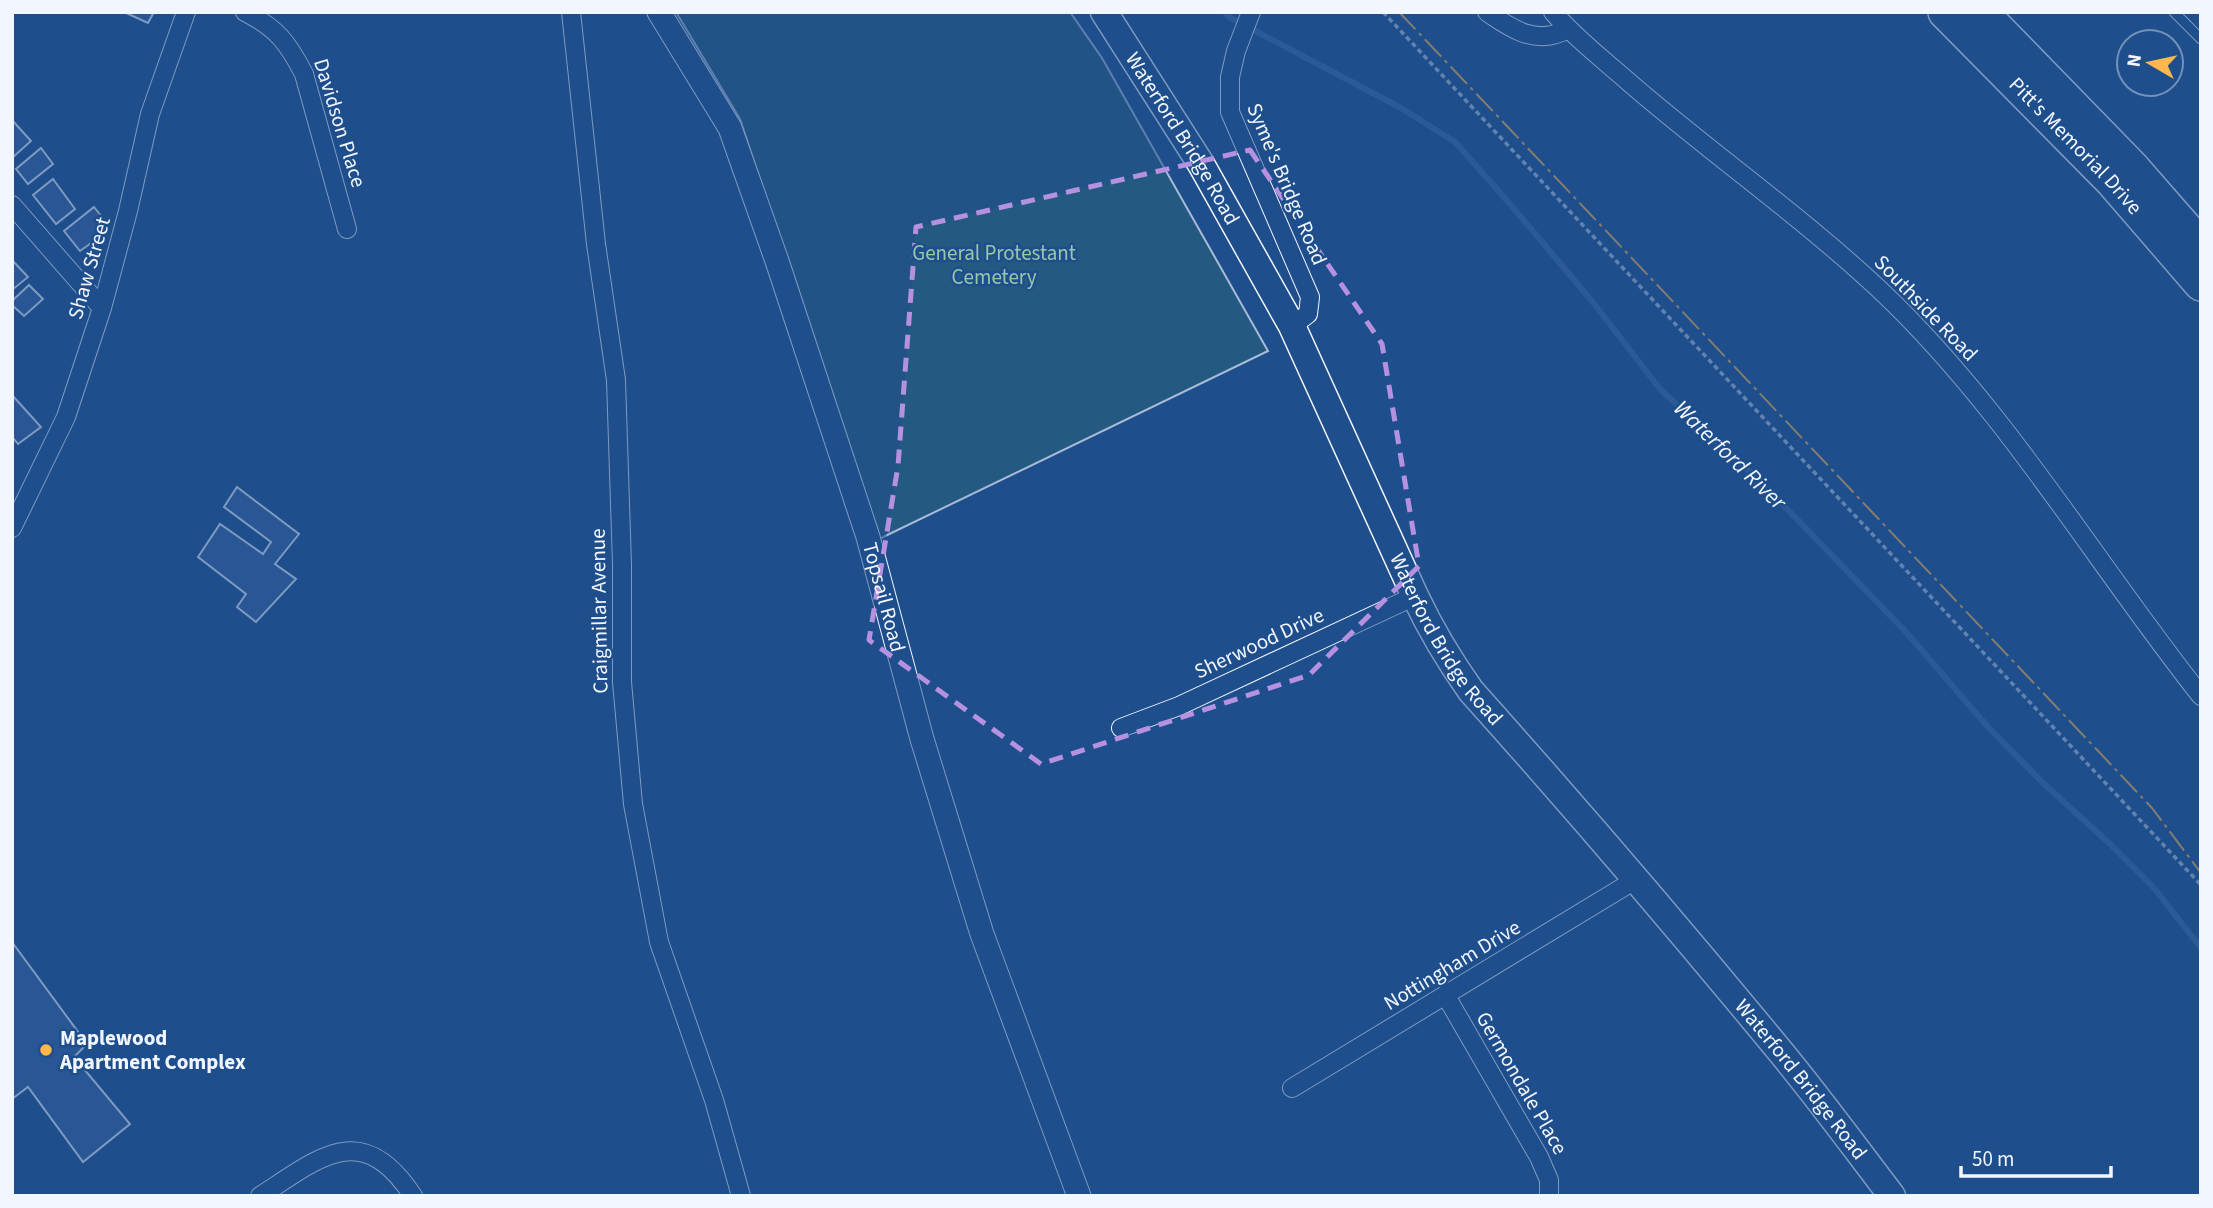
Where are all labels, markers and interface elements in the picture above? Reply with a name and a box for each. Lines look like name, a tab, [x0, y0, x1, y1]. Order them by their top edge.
north arrow	[2115, 28, 2185, 98]
street label: Waterford Bridge Road	[1118, 46, 1247, 230]
text: N	[2120, 52, 2149, 69]
street label: Davidson Place	[306, 55, 374, 191]
street label: Pitt's Memorial Drive	[2002, 70, 2150, 221]
street label: Syme's Bridge Road	[1239, 98, 1335, 270]
street label: Shaw Street	[60, 213, 118, 323]
park label: General Protestant Cemetery	[912, 238, 1076, 292]
street label: Southside Road	[1867, 248, 1985, 368]
water label: Waterford River	[1666, 393, 1795, 518]
street label: Craigmillar Avenue	[583, 528, 615, 694]
street label: Topsail Road	[855, 539, 913, 655]
street label: Waterford Bridge Road	[1382, 548, 1510, 732]
street label: Sherwood Drive	[1189, 600, 1329, 686]
street label: Nottingham Drive	[1378, 912, 1526, 1018]
street label: Waterford Bridge Road	[1728, 992, 1874, 1166]
street label: Germondale Place	[1469, 1006, 1575, 1160]
place label: Maplewood Apartment Complex	[59, 1023, 246, 1077]
marker: Maplewood Apartment Complex	[38, 1042, 54, 1058]
scale bar	[1961, 1134, 2112, 1178]
text: 50 m	[1972, 1144, 2014, 1174]

